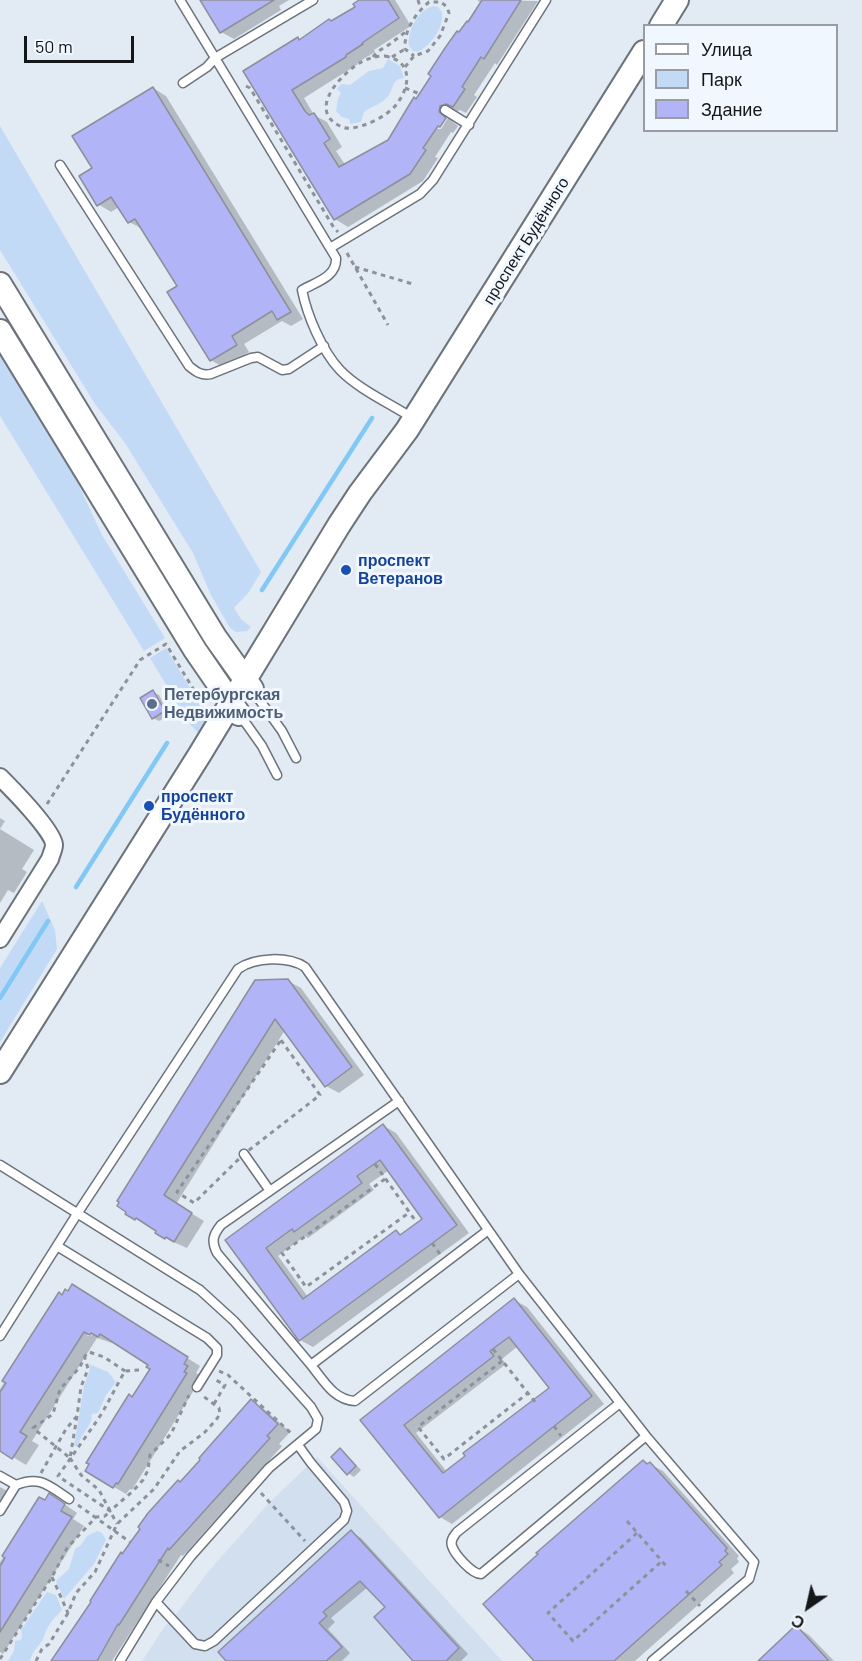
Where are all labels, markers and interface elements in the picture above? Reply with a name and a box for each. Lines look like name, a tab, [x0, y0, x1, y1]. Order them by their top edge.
scale bar	[27, 24, 136, 62]
legend	[643, 24, 838, 132]
text: 50 m	[35, 35, 73, 57]
text: Улица	[701, 38, 752, 60]
text: Парк	[701, 68, 742, 90]
text: Здание	[701, 98, 762, 120]
street label: проспект Будённого	[479, 174, 573, 308]
place label: проспект Ветеранов	[358, 551, 443, 589]
marker: проспект Ветеранов	[339, 563, 353, 577]
place label: Петербургская Недвижимость	[164, 685, 283, 723]
marker: Петербургская Недвижимость	[145, 697, 159, 711]
place label: проспект Будённого	[161, 787, 245, 825]
marker: проспект Будённого	[142, 799, 156, 813]
north arrow	[778, 1577, 838, 1637]
text: С	[788, 1611, 808, 1633]

